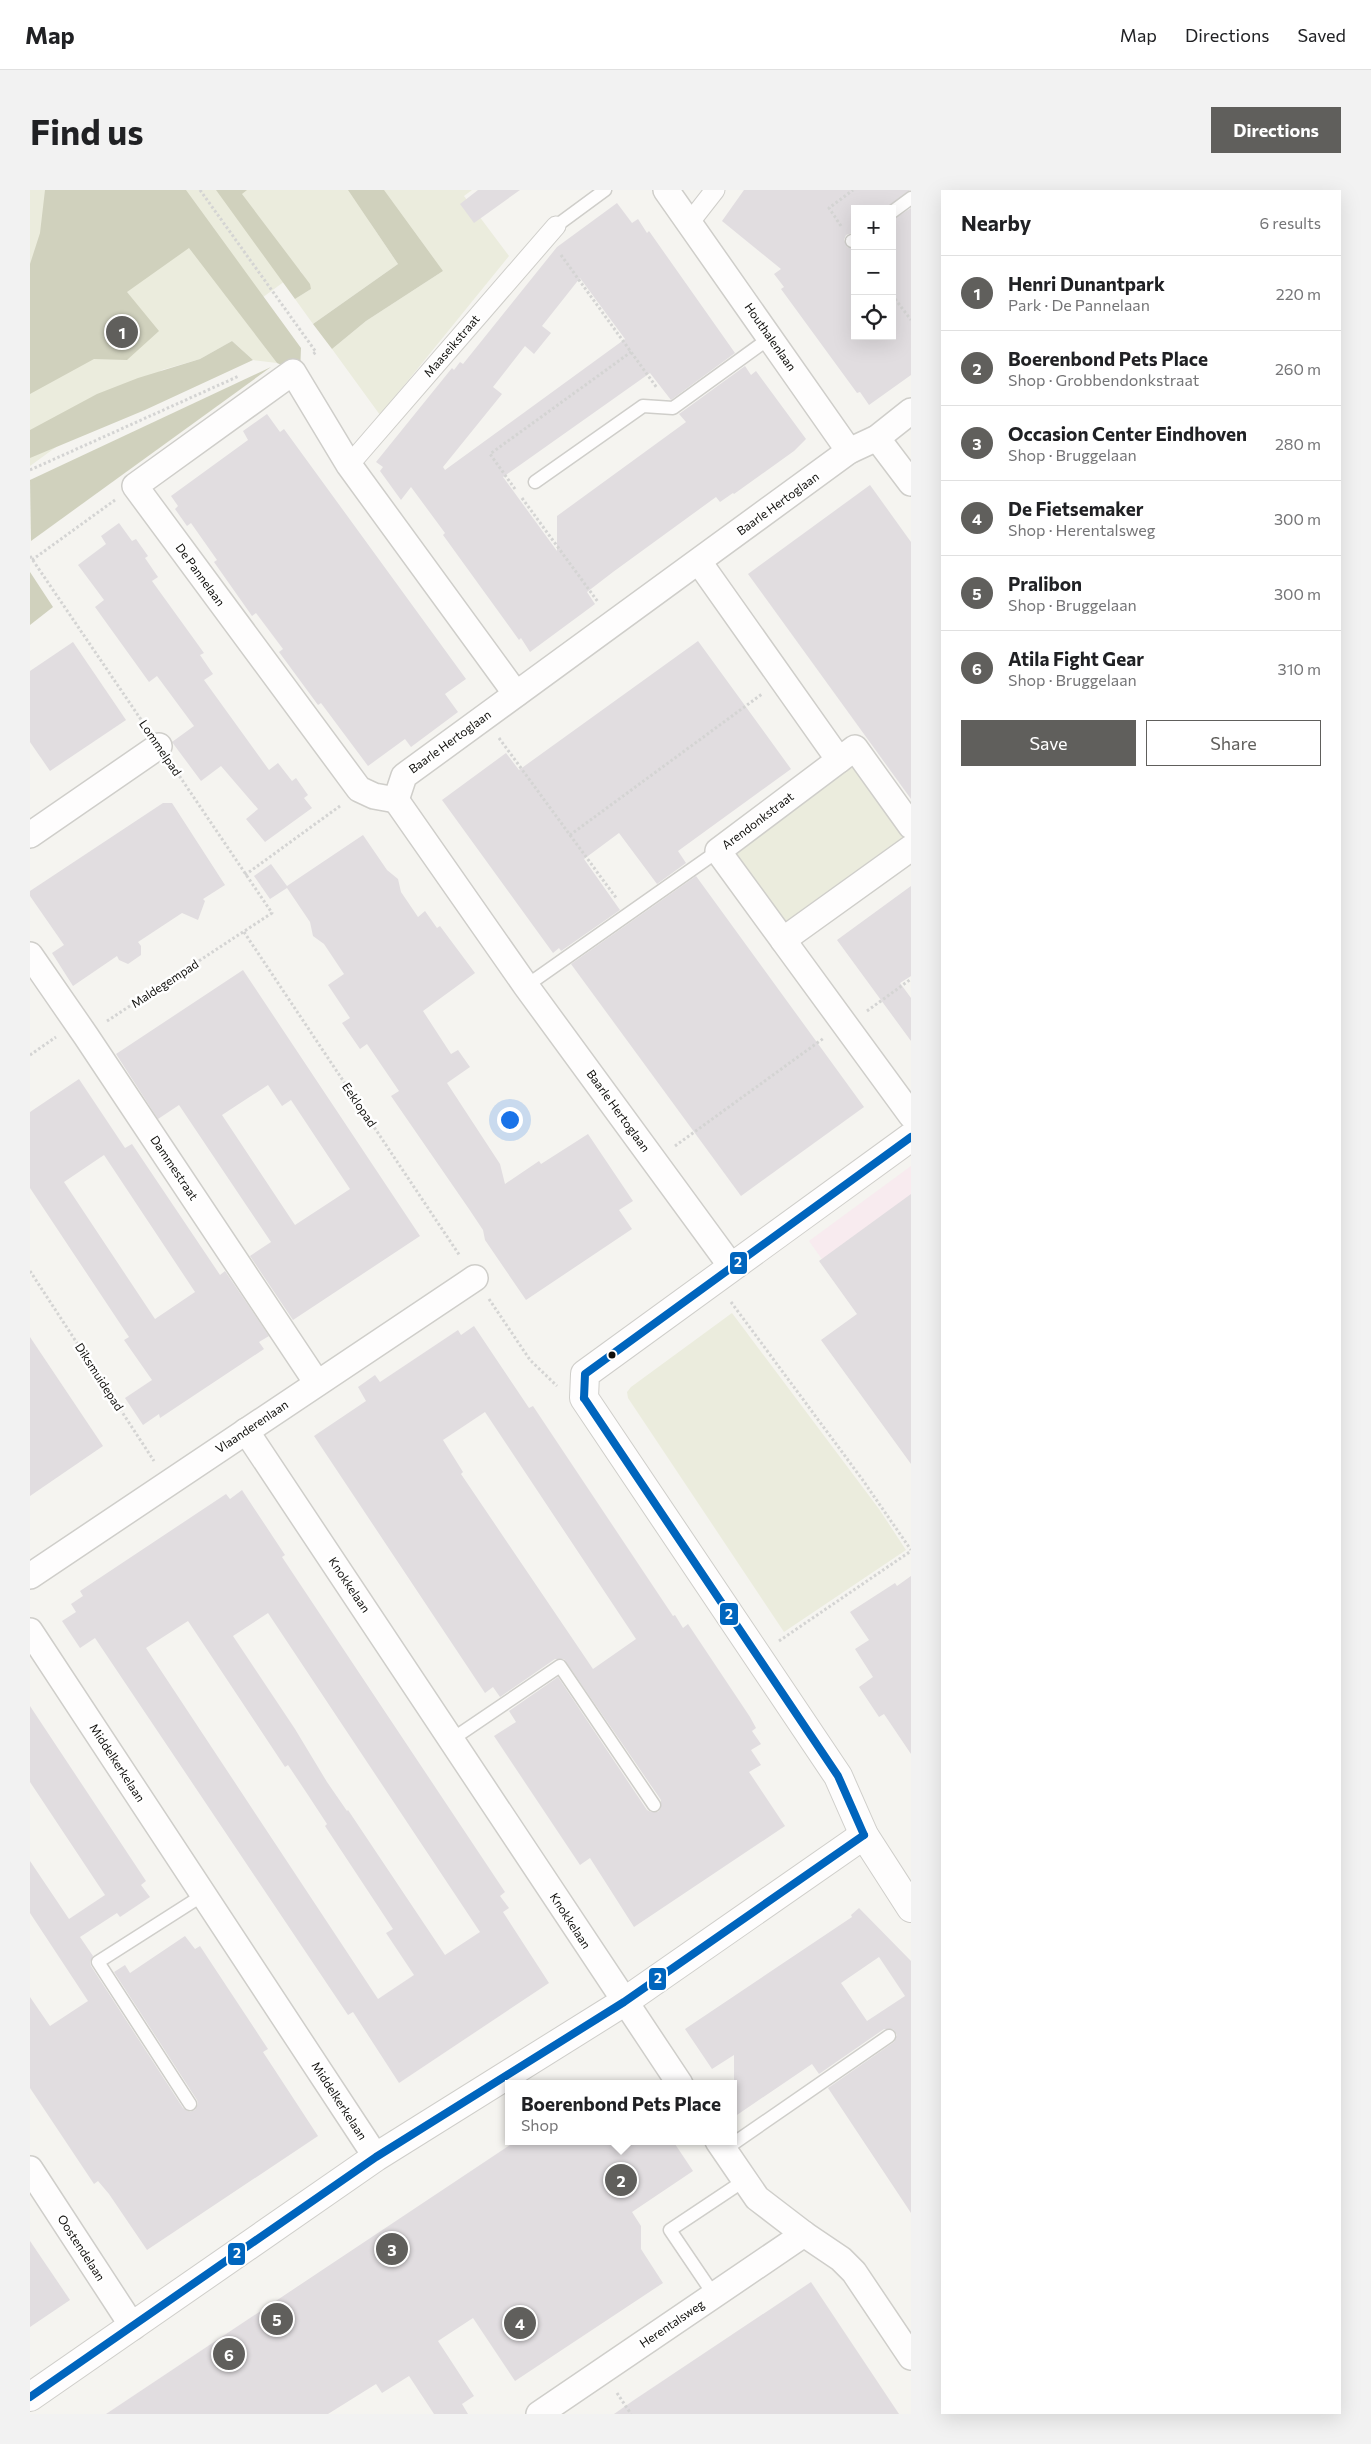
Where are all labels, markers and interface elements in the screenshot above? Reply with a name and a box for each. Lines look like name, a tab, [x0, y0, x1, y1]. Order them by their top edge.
text: Map	[25, 20, 75, 49]
text: Map	[1120, 24, 1157, 46]
text: Directions	[1185, 24, 1269, 46]
text: Saved	[1297, 24, 1346, 46]
button: Directions	[1211, 107, 1341, 153]
text: Find us	[30, 109, 144, 152]
map controls	[851, 205, 896, 340]
button: +	[851, 205, 896, 250]
text: Nearby	[961, 210, 1031, 235]
text: 6 results	[1260, 213, 1321, 232]
button: −	[851, 250, 896, 295]
text: Henri Dunantpark	[1008, 272, 1165, 295]
text: 1	[973, 284, 981, 303]
text: 220 m	[1276, 284, 1321, 303]
button: locate	[851, 295, 896, 340]
text: Park · De Pannelaan	[1008, 295, 1150, 314]
street label: Houthalenlaan	[742, 300, 799, 373]
street label: Maaseikstraat	[420, 311, 482, 379]
pin: 1	[106, 313, 138, 351]
text: Boerenbond Pets Place	[1008, 347, 1208, 370]
text: 2	[972, 359, 982, 378]
text: 260 m	[1275, 359, 1321, 378]
text: Shop · Grobbendonkstraat	[1008, 370, 1199, 389]
text: Occasion Center Eindhoven	[1008, 422, 1247, 445]
text: 3	[972, 434, 982, 453]
text: 280 m	[1275, 434, 1321, 453]
text: Shop · Bruggelaan	[1008, 445, 1137, 464]
street label: Baarle Hertoglaan	[734, 469, 821, 538]
text: De Fietsemaker	[1008, 497, 1143, 520]
text: 4	[972, 509, 982, 528]
text: 300 m	[1274, 509, 1321, 528]
text: Shop · Herentalsweg	[1008, 520, 1155, 539]
street label: De Pannelaan	[173, 540, 228, 608]
text: Pralibon	[1008, 572, 1082, 595]
text: 5	[972, 584, 982, 603]
text: 300 m	[1274, 584, 1321, 603]
text: Shop · Bruggelaan	[1008, 595, 1137, 614]
text: Atila Fight Gear	[1008, 647, 1144, 670]
text: 6	[972, 659, 982, 678]
text: 310 m	[1278, 659, 1321, 678]
text: Shop · Bruggelaan	[1008, 670, 1137, 689]
street label: Baarle Hertoglaan	[406, 707, 493, 776]
street label: Lommelpad	[137, 717, 185, 778]
button: Save	[961, 720, 1136, 766]
button: Share	[1146, 720, 1321, 766]
street label: Arendonkstraat	[719, 789, 796, 852]
street label: Maldegempad	[128, 956, 201, 1010]
street label: Baarle Hertoglaan	[584, 1067, 653, 1154]
street label: Eeklopad	[340, 1080, 380, 1129]
your location	[497, 1107, 523, 1133]
street label: Dammestraat	[148, 1132, 202, 1202]
line badge: 2	[729, 1251, 748, 1275]
text: 2	[734, 1253, 742, 1270]
street label: Diksmuidepad	[73, 1340, 127, 1413]
unlabelled marker	[607, 1350, 617, 1360]
street label: Vlaanderenlaan	[213, 1397, 290, 1456]
street label: Knokkelaan	[326, 1554, 373, 1615]
line badge: 2	[719, 1602, 739, 1626]
text: 2	[725, 1605, 733, 1622]
street label: Middelkerkelaan	[87, 1721, 148, 1804]
street label: Knokkelaan	[548, 1890, 594, 1951]
line badge: 2	[648, 1967, 667, 1991]
text: 2	[654, 1969, 662, 1986]
street label: Middelkerkelaan	[309, 2059, 370, 2142]
popup	[505, 2080, 737, 2145]
text: Boerenbond Pets Place	[521, 2092, 721, 2115]
text: Shop	[521, 2115, 559, 2134]
pin: 2	[605, 2161, 637, 2199]
street label: Oostendelaan	[55, 2212, 108, 2283]
pin: 3	[376, 2230, 408, 2268]
line badge: 2	[227, 2242, 246, 2266]
text: 2	[233, 2244, 241, 2261]
street label: Herentalsweg	[636, 2296, 707, 2350]
pin: 5	[261, 2300, 293, 2338]
pin: 4	[504, 2304, 536, 2342]
pin: 6	[213, 2335, 245, 2373]

